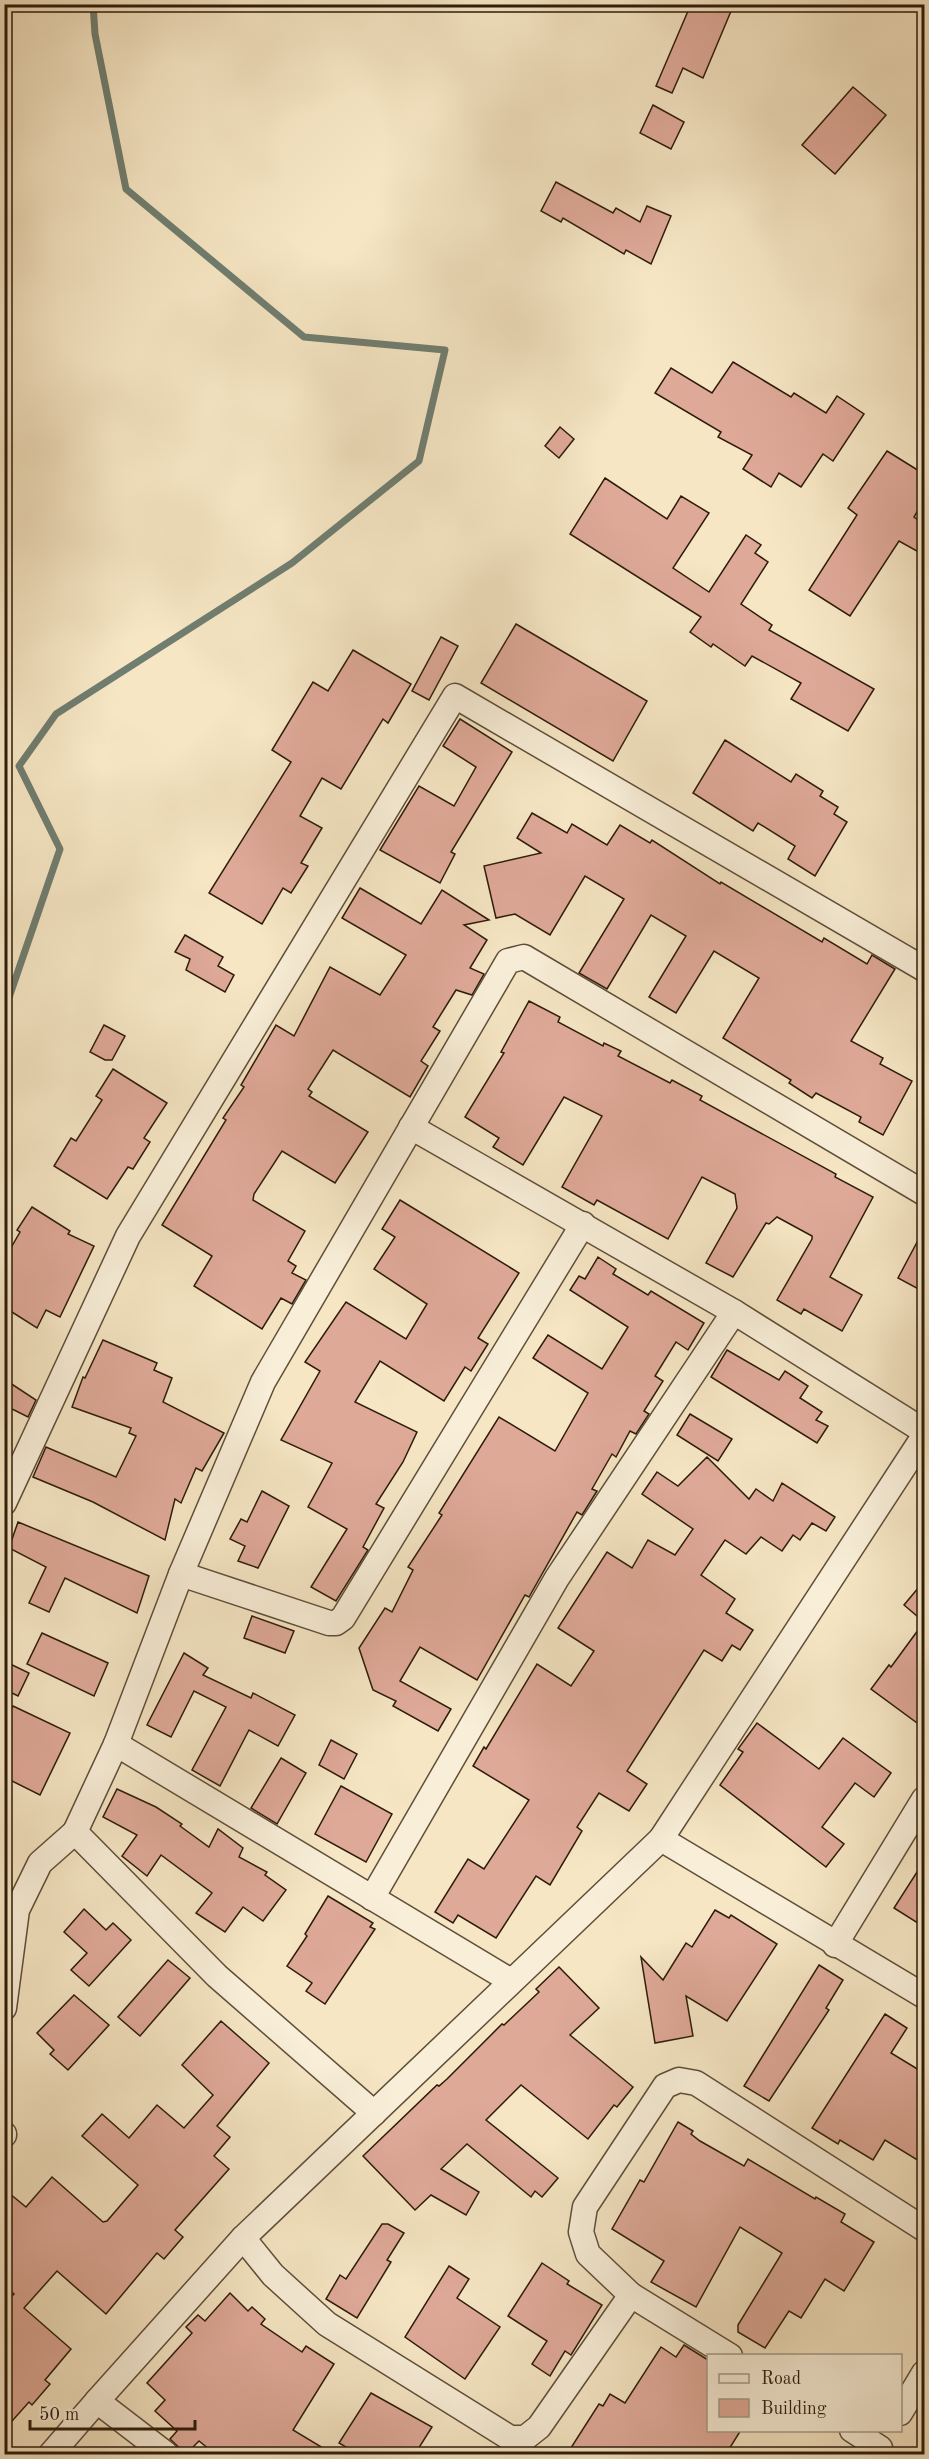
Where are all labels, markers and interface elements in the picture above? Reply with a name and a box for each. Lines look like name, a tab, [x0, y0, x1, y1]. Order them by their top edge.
legend	[707, 2354, 902, 2432]
text: Road	[761, 2370, 801, 2388]
scale bar	[30, 2393, 195, 2431]
text: Building	[761, 2400, 827, 2418]
text: 50 m	[39, 2406, 79, 2424]

